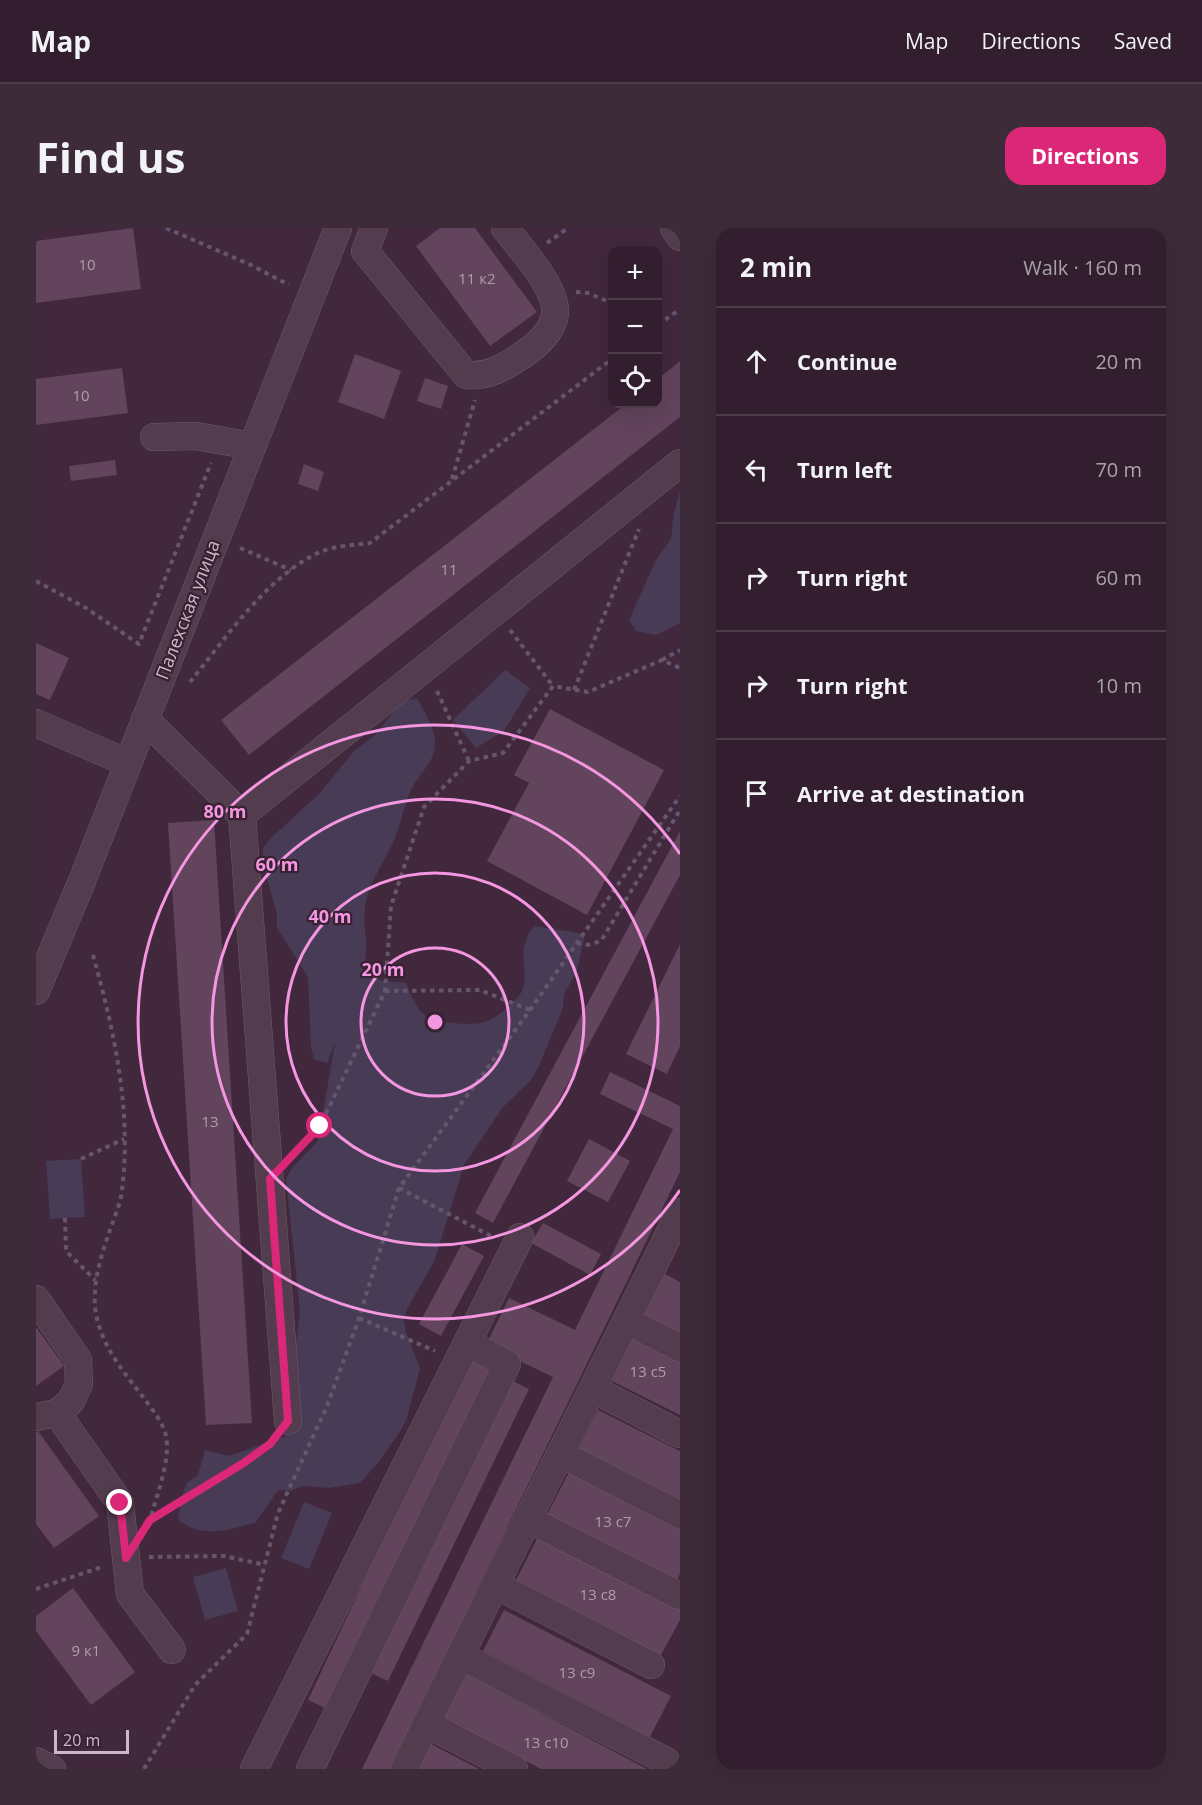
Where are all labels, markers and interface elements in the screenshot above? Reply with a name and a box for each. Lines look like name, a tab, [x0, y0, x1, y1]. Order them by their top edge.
text: Map	[30, 22, 91, 60]
text: Map	[905, 27, 948, 55]
text: Directions	[981, 27, 1081, 55]
text: Saved	[1114, 27, 1172, 55]
button: Directions	[1005, 127, 1166, 185]
text: Find us	[36, 128, 185, 185]
map controls	[608, 246, 662, 408]
button: +	[608, 246, 662, 300]
text: 2 min	[740, 249, 812, 285]
house number: 10	[78, 254, 96, 274]
text: Walk · 160 m	[1023, 254, 1142, 281]
house number: 11 к2	[458, 268, 496, 288]
button: −	[608, 300, 662, 354]
icon: ahead	[740, 345, 773, 378]
text: Continue	[797, 346, 897, 376]
text: 20 m	[1095, 348, 1142, 375]
button: locate	[608, 354, 662, 408]
house number: 10	[72, 385, 90, 405]
icon: left	[740, 453, 773, 486]
text: Turn left	[797, 454, 892, 484]
text: 70 m	[1095, 456, 1142, 483]
street label: Палехская улица	[149, 536, 225, 683]
house number: 11	[440, 559, 458, 579]
icon: right	[740, 561, 773, 594]
text: Turn right	[797, 562, 908, 592]
text: 60 m	[1095, 564, 1142, 591]
icon: right	[740, 669, 773, 702]
text: Turn right	[797, 670, 908, 700]
text: 10 m	[1095, 672, 1142, 699]
icon: arrive	[740, 777, 773, 810]
text: Arrive at destination	[797, 778, 1025, 808]
text: 80 m	[204, 799, 246, 823]
text: 60 m	[256, 852, 298, 876]
text: 40 m	[309, 904, 351, 928]
text: 20 m	[362, 957, 404, 981]
centre of rings	[425, 1012, 445, 1032]
house number: 13	[201, 1111, 219, 1131]
route start	[306, 1112, 332, 1138]
house number: 13 с5	[630, 1361, 666, 1381]
route end	[106, 1489, 132, 1515]
house number: 13 с7	[595, 1511, 631, 1531]
house number: 13 с8	[580, 1584, 616, 1604]
house number: 9 к1	[72, 1640, 100, 1660]
house number: 13 с9	[559, 1662, 595, 1682]
scale bar	[54, 1727, 129, 1754]
text: 20 m	[63, 1729, 100, 1751]
house number: 13 с10	[523, 1732, 569, 1752]

